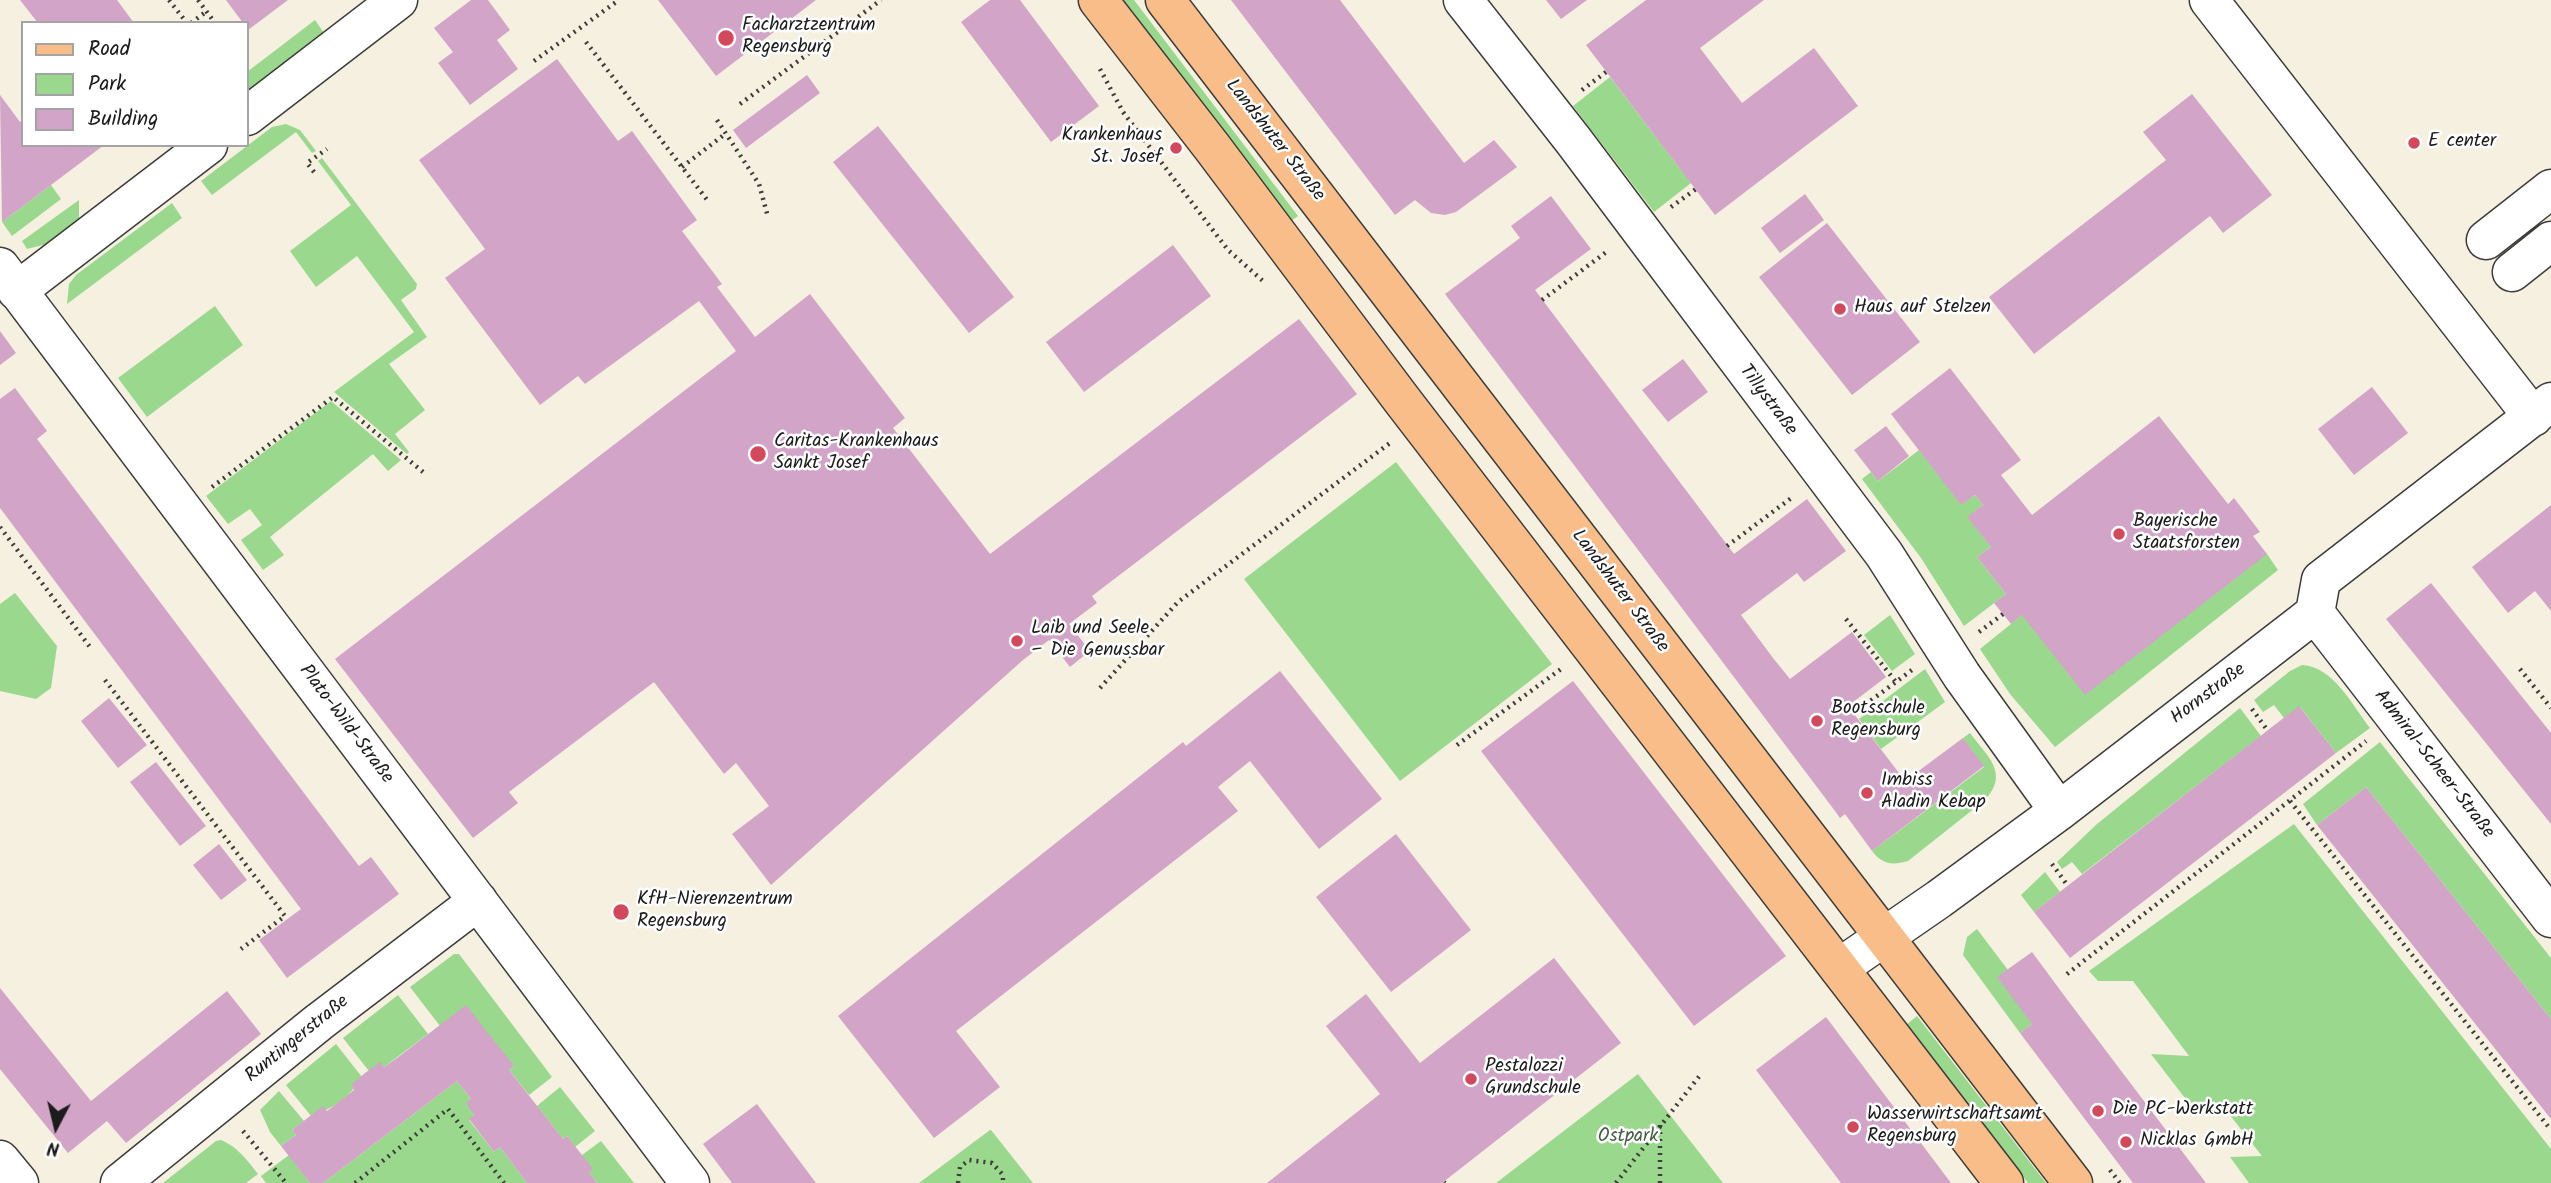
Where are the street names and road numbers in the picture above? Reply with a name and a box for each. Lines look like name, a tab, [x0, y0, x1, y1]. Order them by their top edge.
street label: Landshuter Straße	[1219, 76, 1329, 206]
street label: Tillystraße	[1733, 361, 1801, 441]
street label: Landshuter Straße	[1565, 526, 1673, 658]
street label: Hornstraße	[2167, 659, 2251, 731]
street label: Plato-Wild-Straße	[293, 661, 397, 789]
street label: Admiral-Scheer-Straße	[2368, 686, 2498, 844]
street label: Runtingerstraße	[242, 991, 354, 1089]

